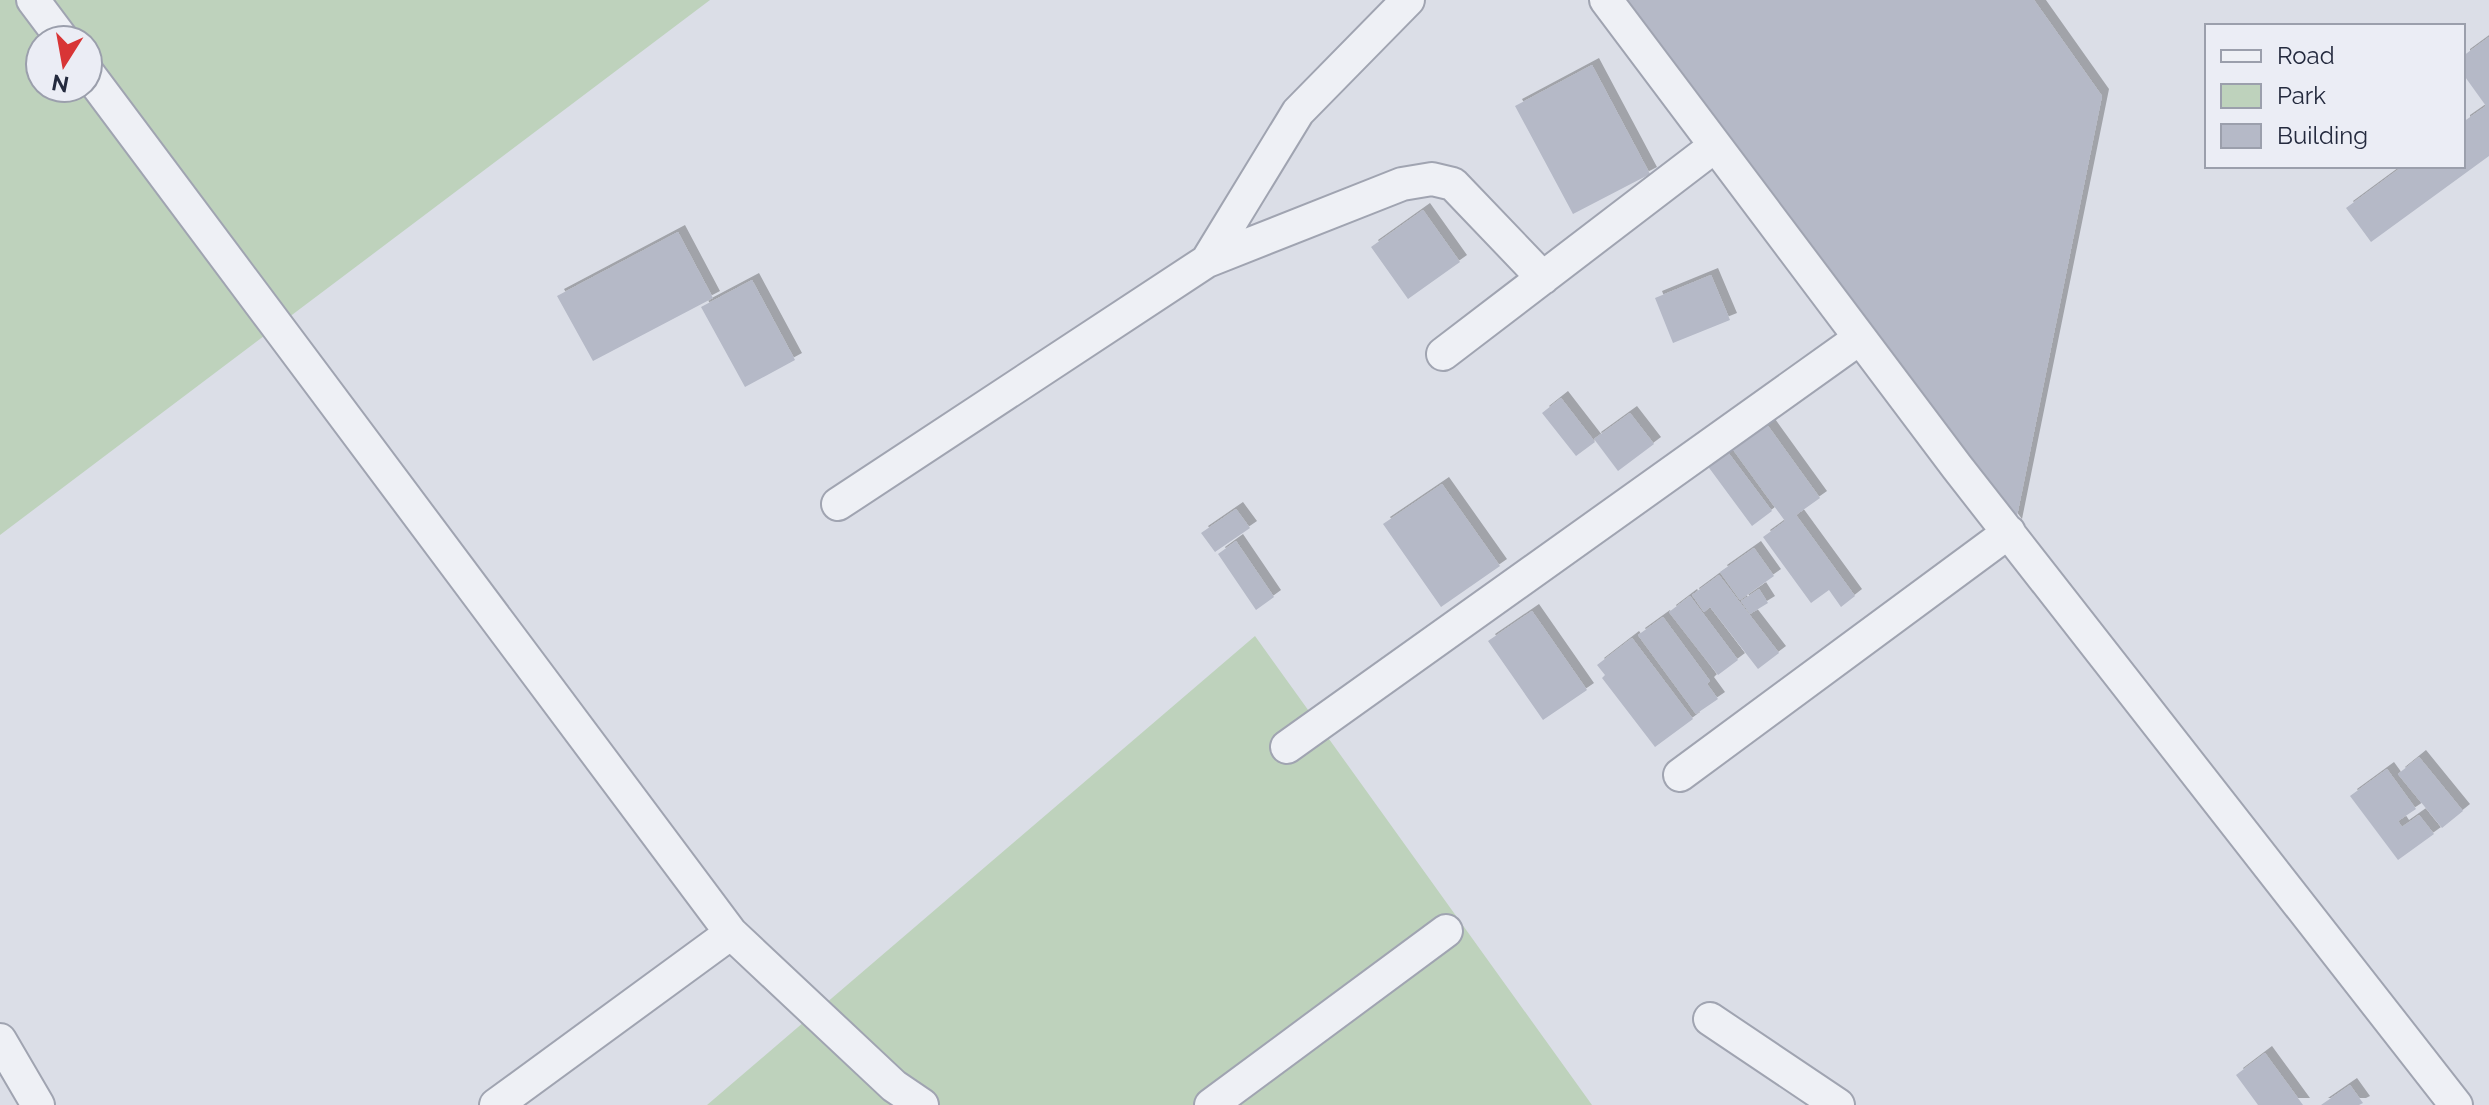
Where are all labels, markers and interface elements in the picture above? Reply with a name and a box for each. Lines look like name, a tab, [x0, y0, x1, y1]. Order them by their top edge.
north arrow	[24, 24, 104, 104]
legend	[2205, 24, 2465, 168]
text: Road	[2277, 41, 2335, 70]
text: N	[49, 69, 71, 98]
text: Park	[2277, 81, 2326, 110]
text: Building	[2277, 121, 2368, 150]

